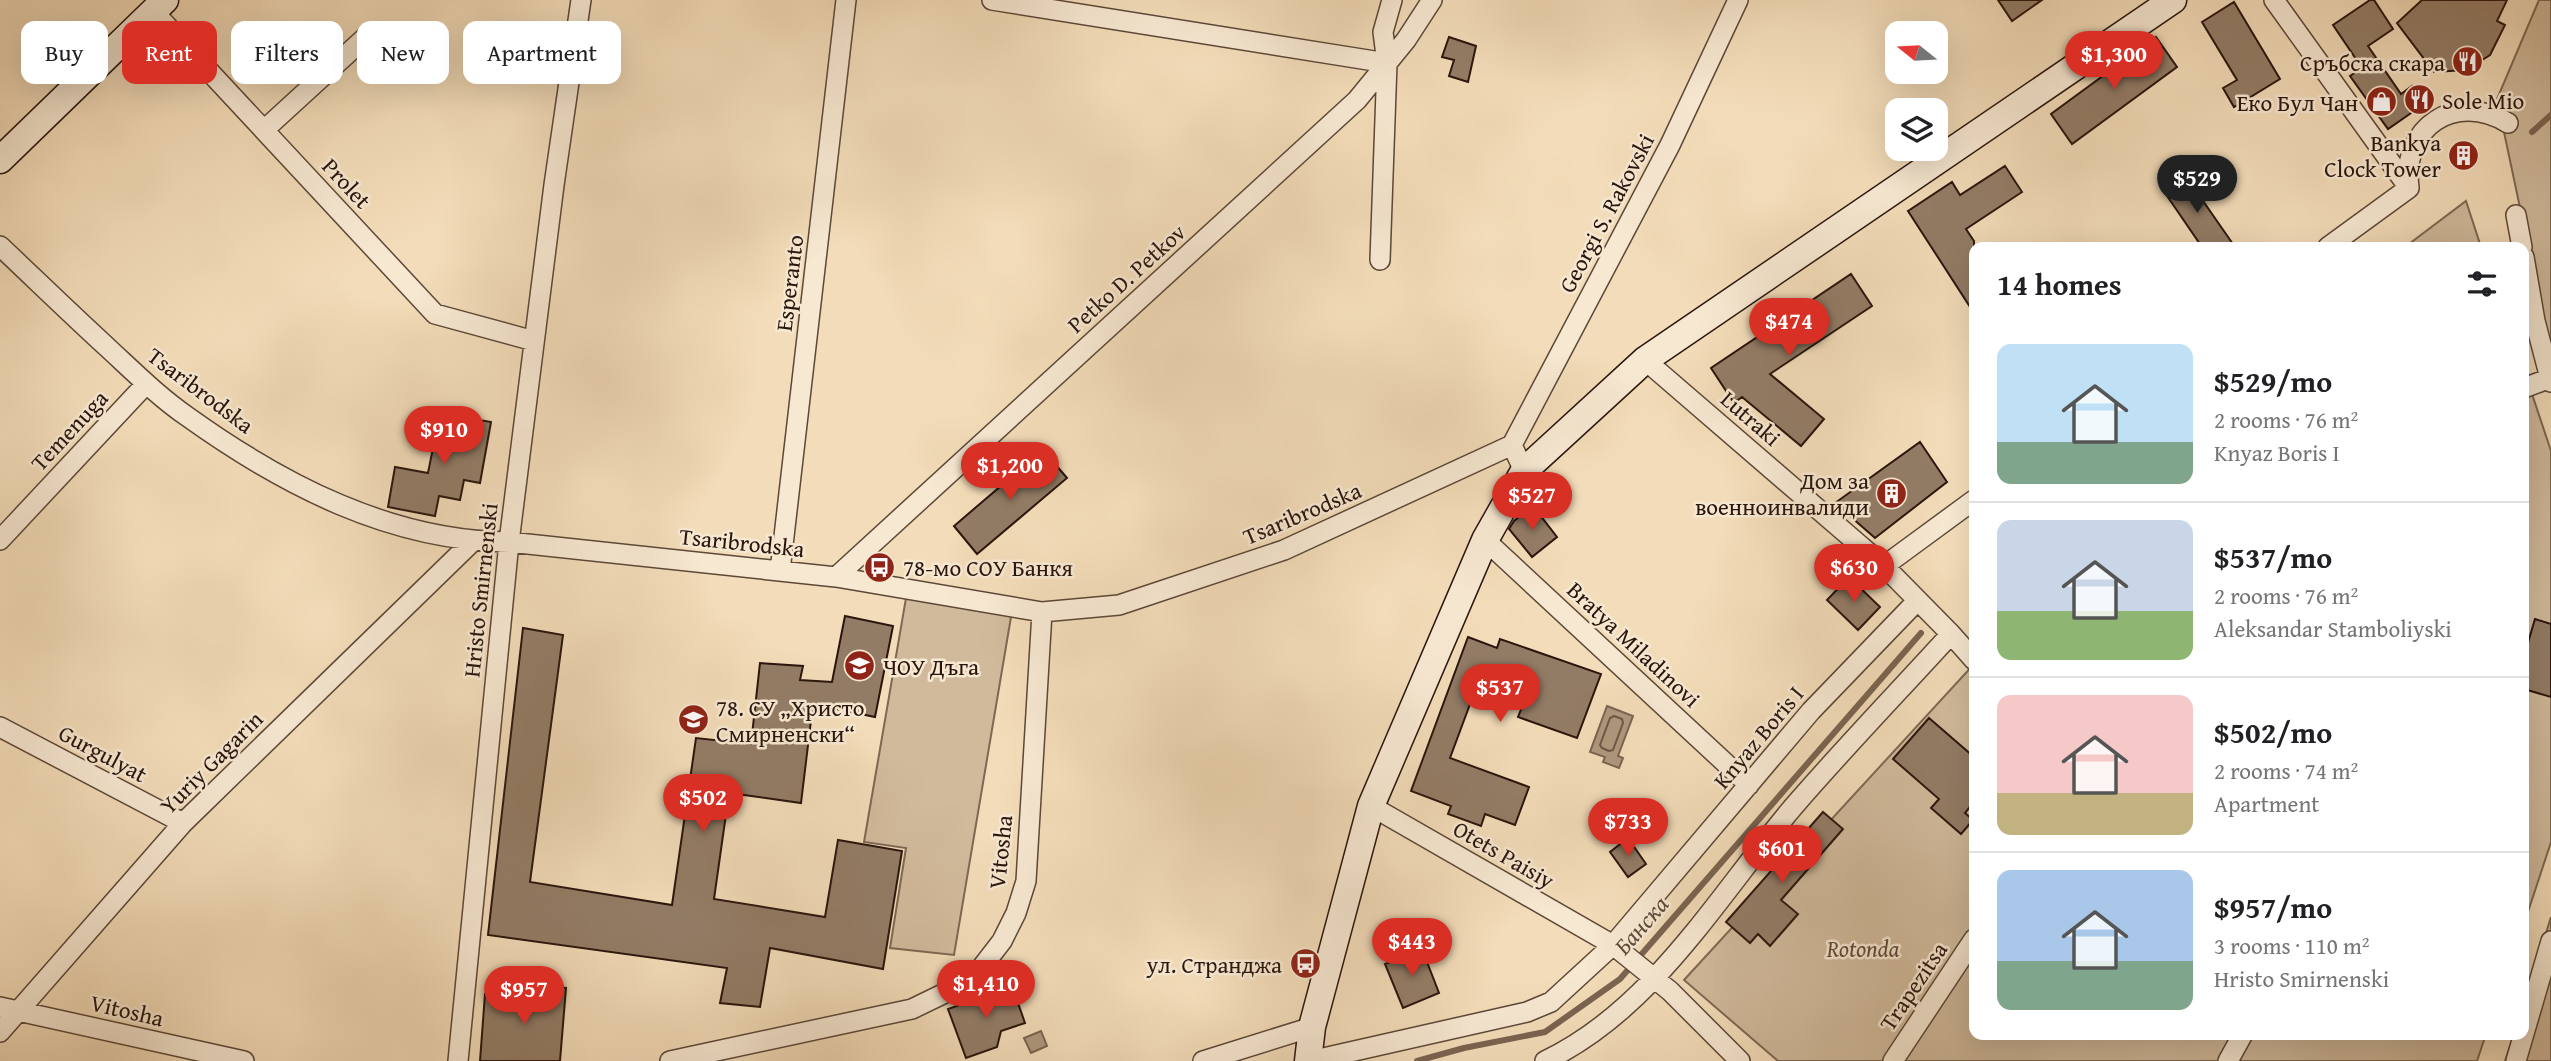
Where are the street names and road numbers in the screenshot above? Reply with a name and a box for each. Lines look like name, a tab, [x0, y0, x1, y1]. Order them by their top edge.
street label: Georgi S. Rakovski	[1550, 128, 1662, 298]
street label: Prolet	[315, 150, 379, 216]
street label: Petko D. Petkov	[1060, 215, 1193, 340]
street label: Esperanto	[767, 233, 811, 333]
street label: Tsaribrodska	[141, 339, 261, 441]
street label: Temenuga	[23, 382, 115, 478]
street label: Lutraki	[1714, 383, 1788, 453]
street label: Tsaribrodska	[1238, 473, 1366, 553]
street label: Hristo Smirnenski	[454, 501, 506, 679]
street label: Tsaribrodska	[678, 519, 806, 565]
street label: Bratya Miladinovi	[1560, 573, 1708, 715]
street label: Knyaz Boris I	[1705, 678, 1811, 796]
street label: Yuriy Gagarin	[152, 703, 270, 821]
street label: Gurgulyat	[53, 716, 153, 790]
street label: Otets Paisiy	[1447, 812, 1561, 897]
street label: Vitosha	[980, 813, 1020, 891]
street label: Trapezitsa	[1871, 935, 1955, 1037]
street label: Vitosha	[87, 986, 167, 1034]

